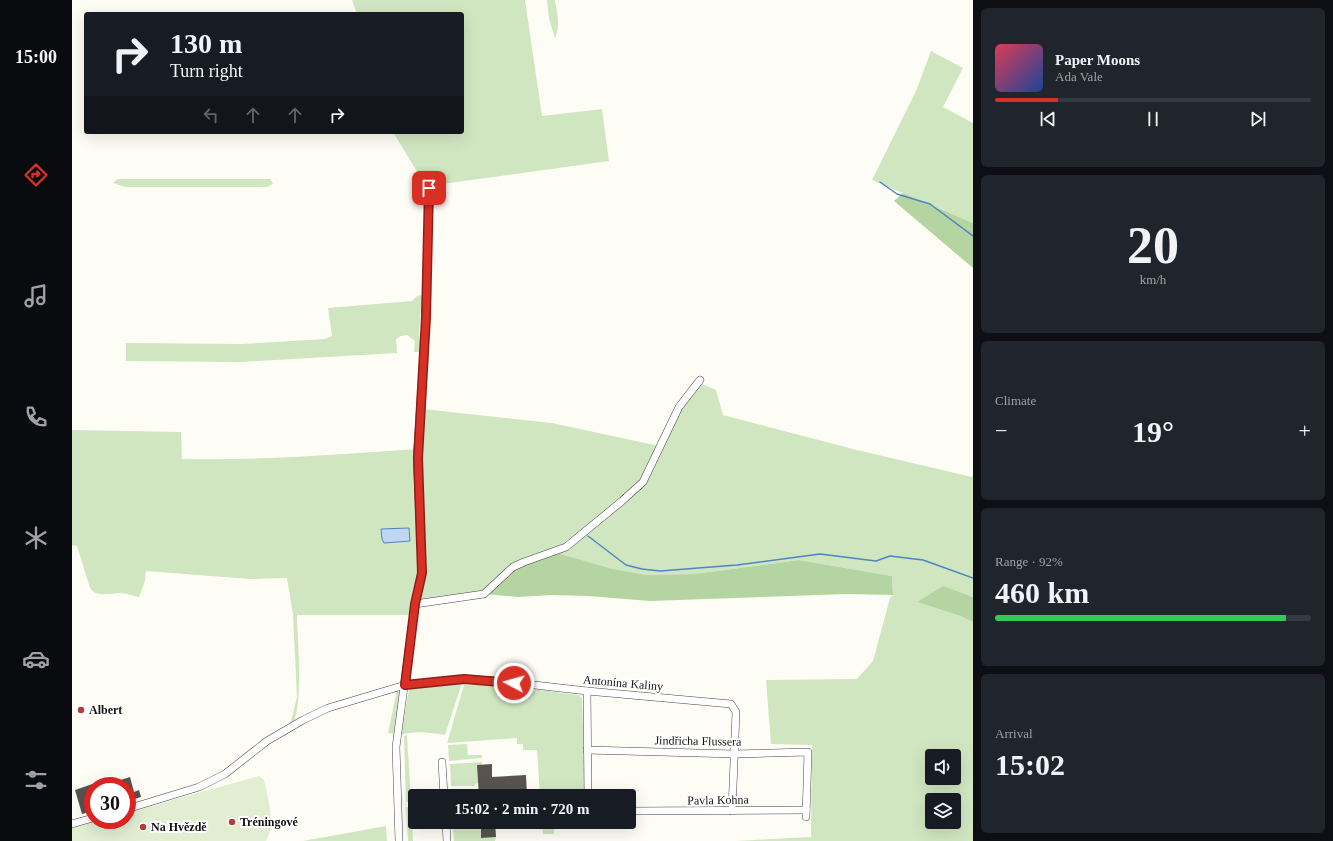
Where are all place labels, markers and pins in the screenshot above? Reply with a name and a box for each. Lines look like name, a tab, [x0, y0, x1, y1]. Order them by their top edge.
pin	[412, 171, 446, 205]
place label: Albert	[89, 703, 122, 717]
marker: Albert	[76, 705, 86, 715]
place label: Tréningové	[240, 815, 298, 829]
marker: Tréningové	[227, 817, 237, 827]
place label: Na Hvězdě	[151, 820, 207, 834]
marker: Na Hvězdě	[138, 822, 148, 832]

